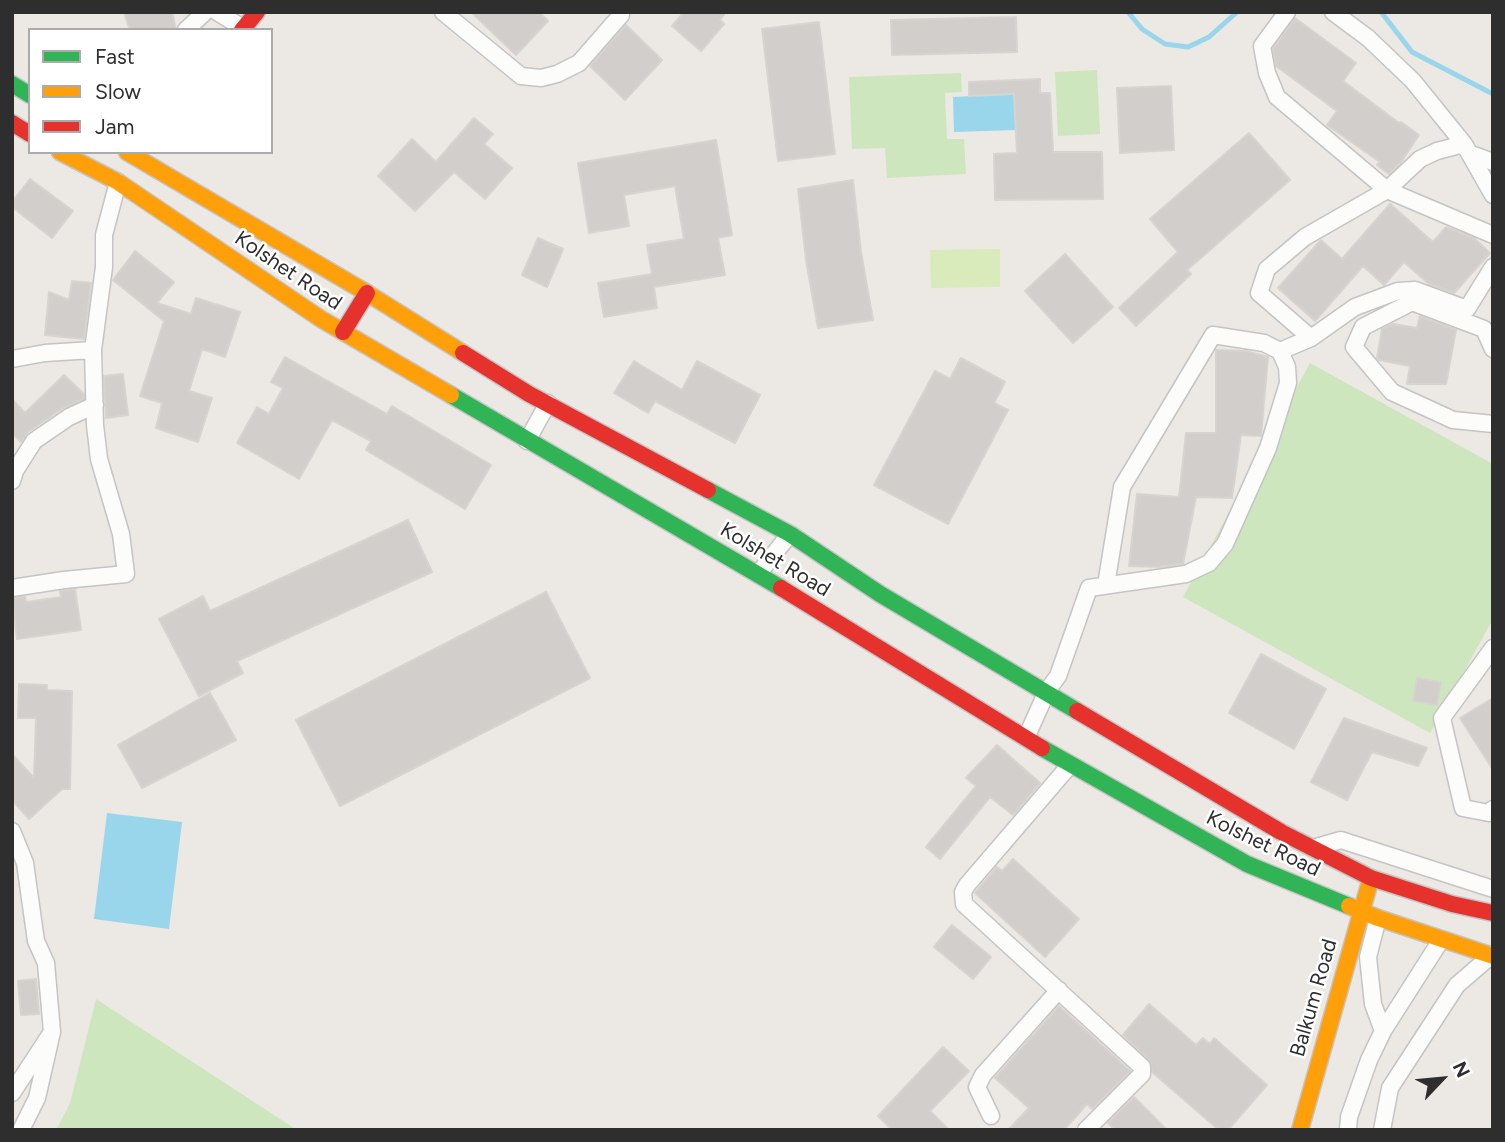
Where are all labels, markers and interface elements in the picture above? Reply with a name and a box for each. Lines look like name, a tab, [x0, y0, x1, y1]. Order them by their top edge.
legend	[28, 28, 273, 154]
text: Fast	[95, 44, 135, 69]
text: Slow	[95, 79, 141, 104]
text: Jam	[95, 114, 134, 139]
street label: Kolshet Road	[230, 226, 346, 316]
street label: Kolshet Road	[715, 517, 835, 603]
street label: Kolshet Road	[1202, 806, 1324, 882]
street label: Balkum Road	[1285, 936, 1343, 1060]
north arrow	[1407, 1044, 1477, 1114]
text: N	[1448, 1058, 1475, 1081]

